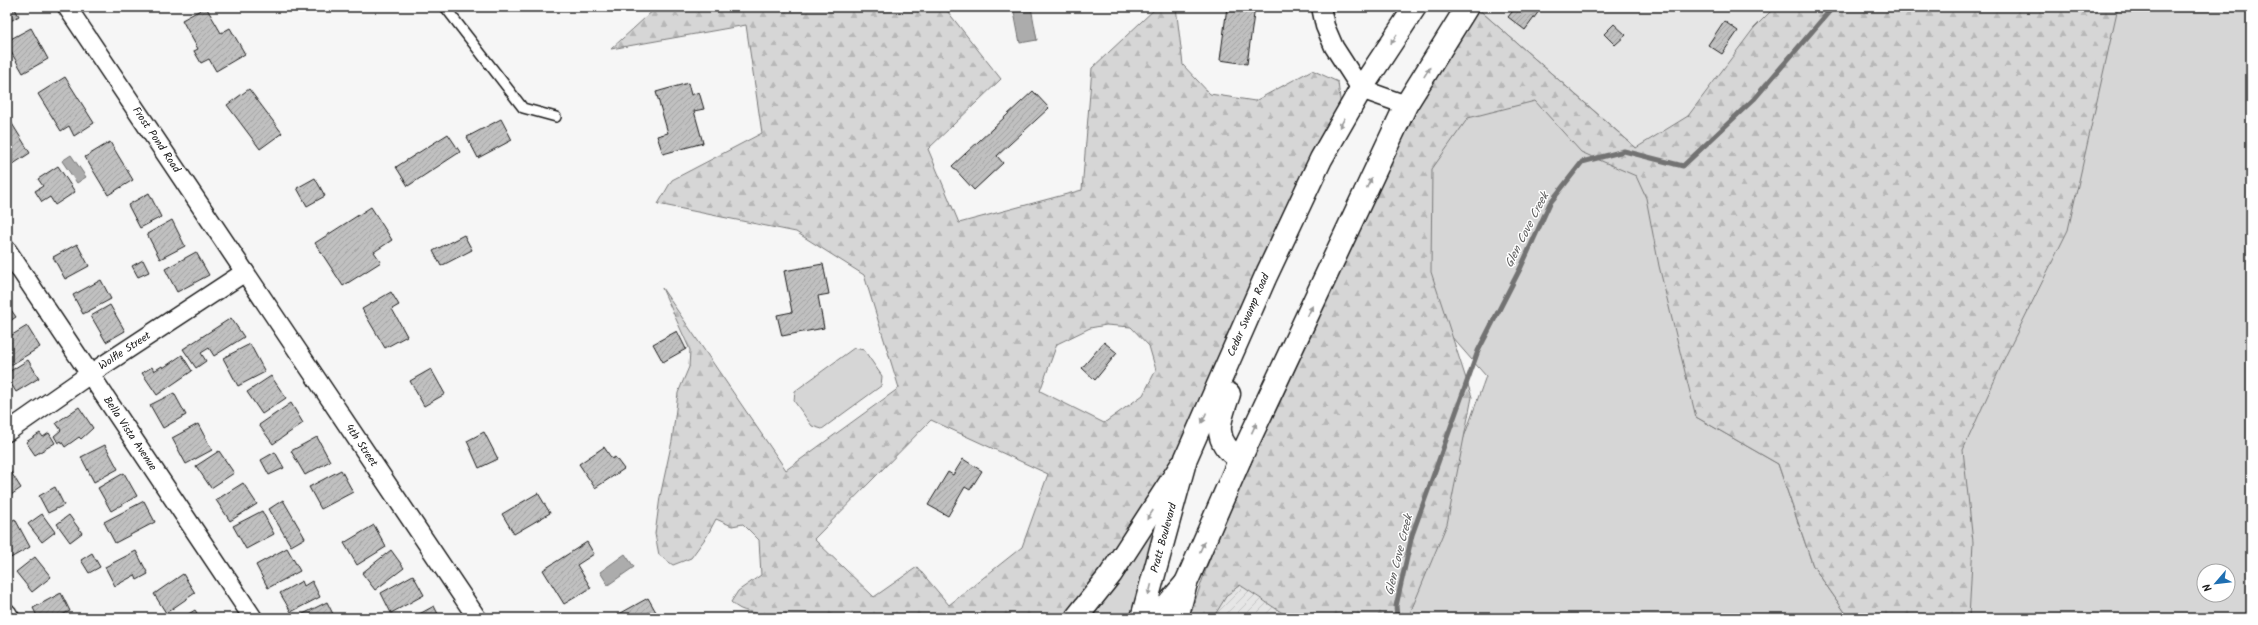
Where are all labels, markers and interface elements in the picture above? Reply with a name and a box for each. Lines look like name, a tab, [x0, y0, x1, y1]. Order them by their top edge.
one-way arrow	[1390, 34, 1398, 45]
one-way arrow	[1423, 66, 1430, 78]
street label: Frost Pond Road	[127, 103, 185, 177]
one-way arrow	[1338, 117, 1345, 129]
one-way arrow	[1366, 178, 1372, 189]
water label: Glen Cove Creek	[1500, 187, 1555, 271]
street label: Cedar Swamp Road	[1223, 270, 1275, 360]
one-way arrow	[1307, 305, 1313, 316]
street label: Wolfle Street	[95, 327, 155, 375]
street label: Bella Vista Avenue	[98, 393, 161, 475]
one-way arrow	[1201, 413, 1207, 424]
street label: 4th Street	[340, 420, 383, 471]
one-way arrow	[1251, 423, 1257, 434]
street label: Pratt Boulevard	[1146, 501, 1182, 575]
one-way arrow	[1146, 510, 1154, 520]
water label: Glen Cove Creek	[1380, 510, 1419, 597]
one-way arrow	[1199, 541, 1205, 553]
north arrow	[2196, 563, 2236, 603]
text: N	[2198, 580, 2218, 595]
one-way arrow	[1146, 584, 1152, 597]

